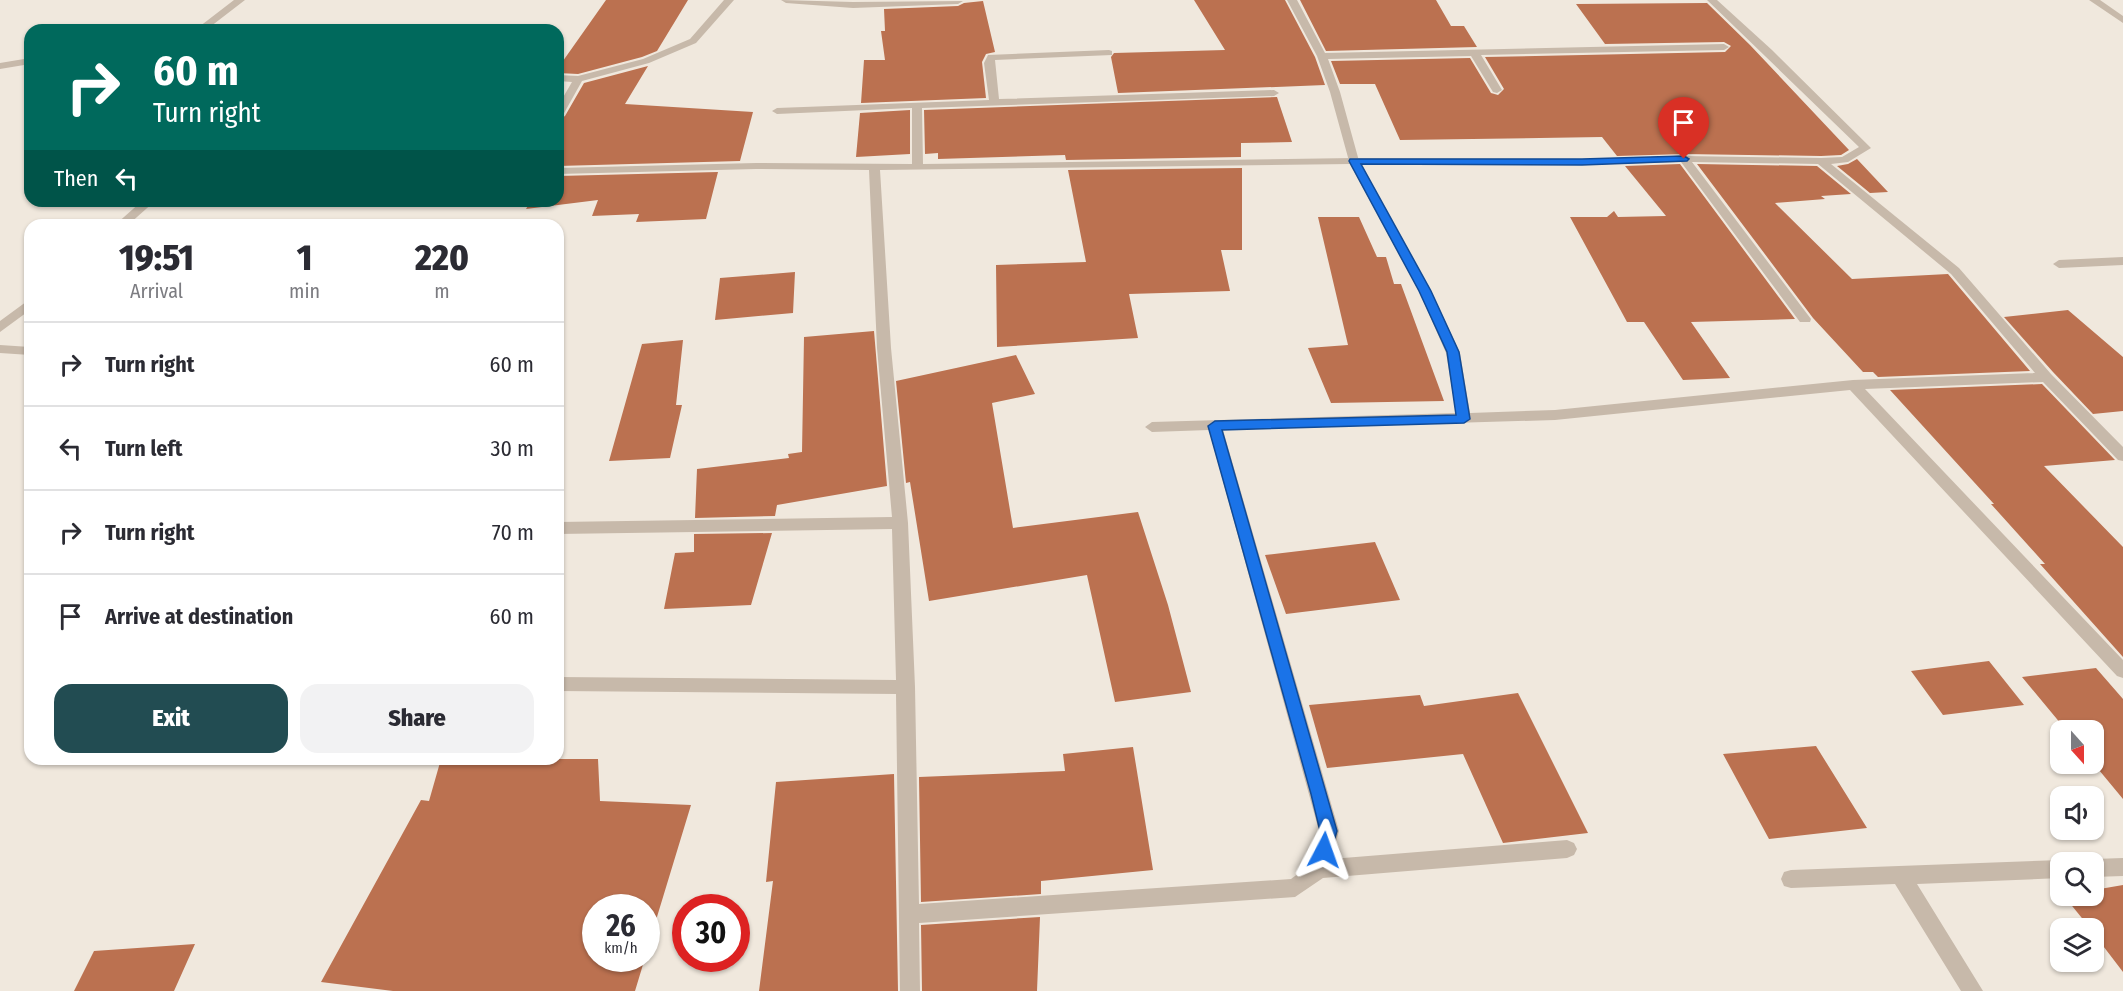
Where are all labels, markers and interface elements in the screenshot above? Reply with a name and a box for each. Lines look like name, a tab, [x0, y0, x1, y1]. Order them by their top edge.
text: 60 m	[153, 46, 239, 96]
icon: right	[54, 48, 132, 126]
text: Turn right	[153, 97, 261, 129]
pin	[1658, 97, 1709, 159]
icon: arrive	[1667, 106, 1700, 139]
icon: left	[110, 162, 143, 195]
text: Then	[54, 165, 98, 192]
text: 19:51	[119, 236, 194, 280]
text: 1	[297, 236, 312, 280]
text: 220	[415, 236, 469, 280]
text: Arrival	[130, 279, 183, 303]
text: min	[289, 279, 320, 303]
text: m	[434, 279, 450, 303]
icon: right	[54, 348, 87, 381]
text: Turn right	[105, 351, 194, 378]
text: 60 m	[490, 351, 534, 378]
icon: left	[54, 432, 87, 465]
text: Turn left	[105, 435, 183, 462]
text: 30 m	[491, 435, 534, 462]
icon: right	[54, 516, 87, 549]
text: Turn right	[105, 519, 194, 546]
text: 70 m	[492, 519, 534, 546]
icon: arrive	[54, 600, 87, 633]
text: Arrive at destination	[105, 603, 293, 630]
text: 60 m	[490, 603, 534, 630]
button: Exit	[54, 684, 288, 753]
button: Share	[300, 684, 534, 753]
north arrow	[2050, 720, 2104, 774]
map controls	[2050, 720, 2104, 972]
button: sound	[2050, 786, 2104, 840]
position arrow	[1292, 818, 1356, 882]
button: search	[2050, 852, 2104, 906]
speed limit sign: 30	[672, 894, 750, 972]
text: 26	[606, 908, 636, 944]
button: layers	[2050, 918, 2104, 972]
text: km/h	[604, 939, 638, 957]

